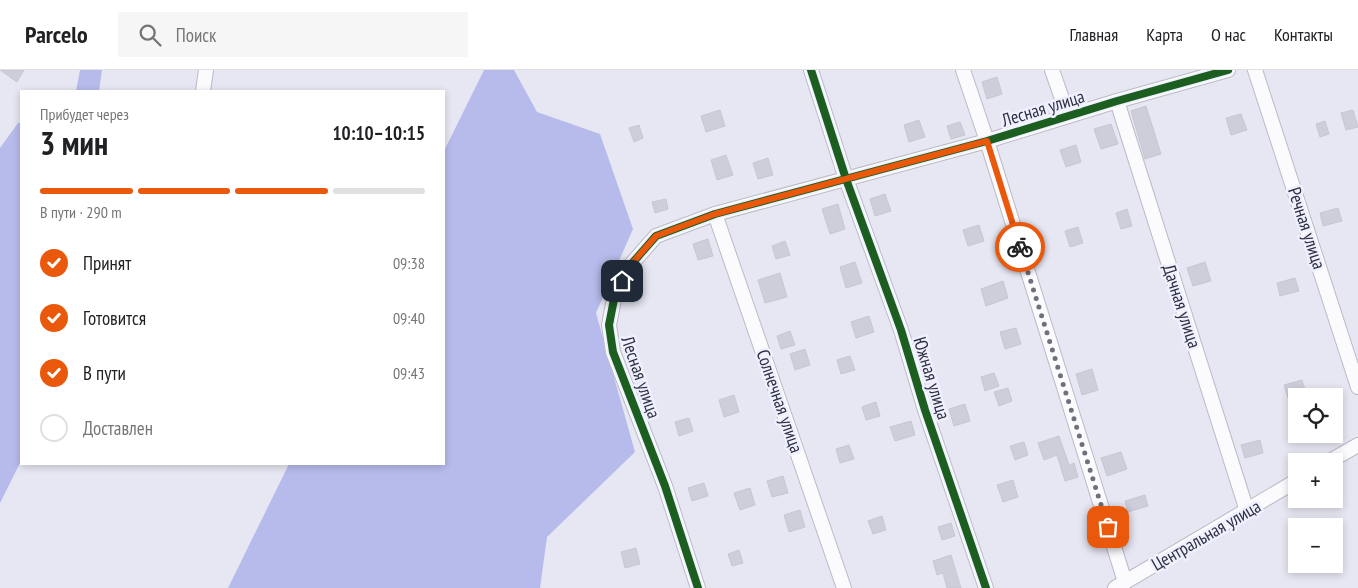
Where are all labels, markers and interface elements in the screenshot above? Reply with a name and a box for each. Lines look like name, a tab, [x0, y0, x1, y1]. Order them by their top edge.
search box	[118, 12, 468, 57]
text: Parcelo	[25, 19, 88, 50]
icon: search	[136, 21, 164, 49]
text: Поиск	[176, 23, 216, 47]
text: Главная	[1070, 23, 1118, 46]
text: Карта	[1146, 23, 1183, 46]
text: О нас	[1211, 23, 1246, 46]
text: Контакты	[1274, 23, 1333, 46]
street label: Лесная улица	[998, 85, 1087, 132]
text: Прибудет через	[40, 104, 129, 124]
text: 10:10–10:15	[332, 121, 425, 145]
text: 3 мин	[40, 122, 108, 164]
street label: Речная улица	[1283, 184, 1331, 272]
text: В пути · 290 m	[40, 202, 122, 222]
courier	[995, 222, 1045, 272]
icon: bike	[1006, 233, 1034, 261]
icon: check	[40, 249, 68, 277]
text: Принят	[83, 251, 131, 275]
text: 09:38	[393, 253, 425, 273]
pin	[601, 260, 643, 302]
street label: Дачная улица	[1158, 261, 1206, 351]
icon: home	[608, 267, 636, 295]
icon: check	[40, 304, 68, 332]
text: Готовится	[83, 306, 146, 330]
text: 09:40	[393, 308, 425, 328]
street label: Лесная улица	[616, 332, 666, 421]
street label: Южная улица	[909, 334, 955, 422]
street label: Солнечная улица	[752, 346, 808, 456]
icon: check	[40, 359, 68, 387]
text: В пути	[83, 361, 126, 385]
text: 09:43	[393, 363, 425, 383]
map controls	[1288, 388, 1343, 573]
button: locate	[1288, 388, 1343, 443]
text: Доставлен	[83, 416, 153, 440]
button: +	[1288, 453, 1343, 508]
street label: Центральная улица	[1147, 494, 1265, 576]
pin	[1087, 506, 1129, 548]
icon: bag	[1094, 513, 1122, 541]
button: −	[1288, 518, 1343, 573]

